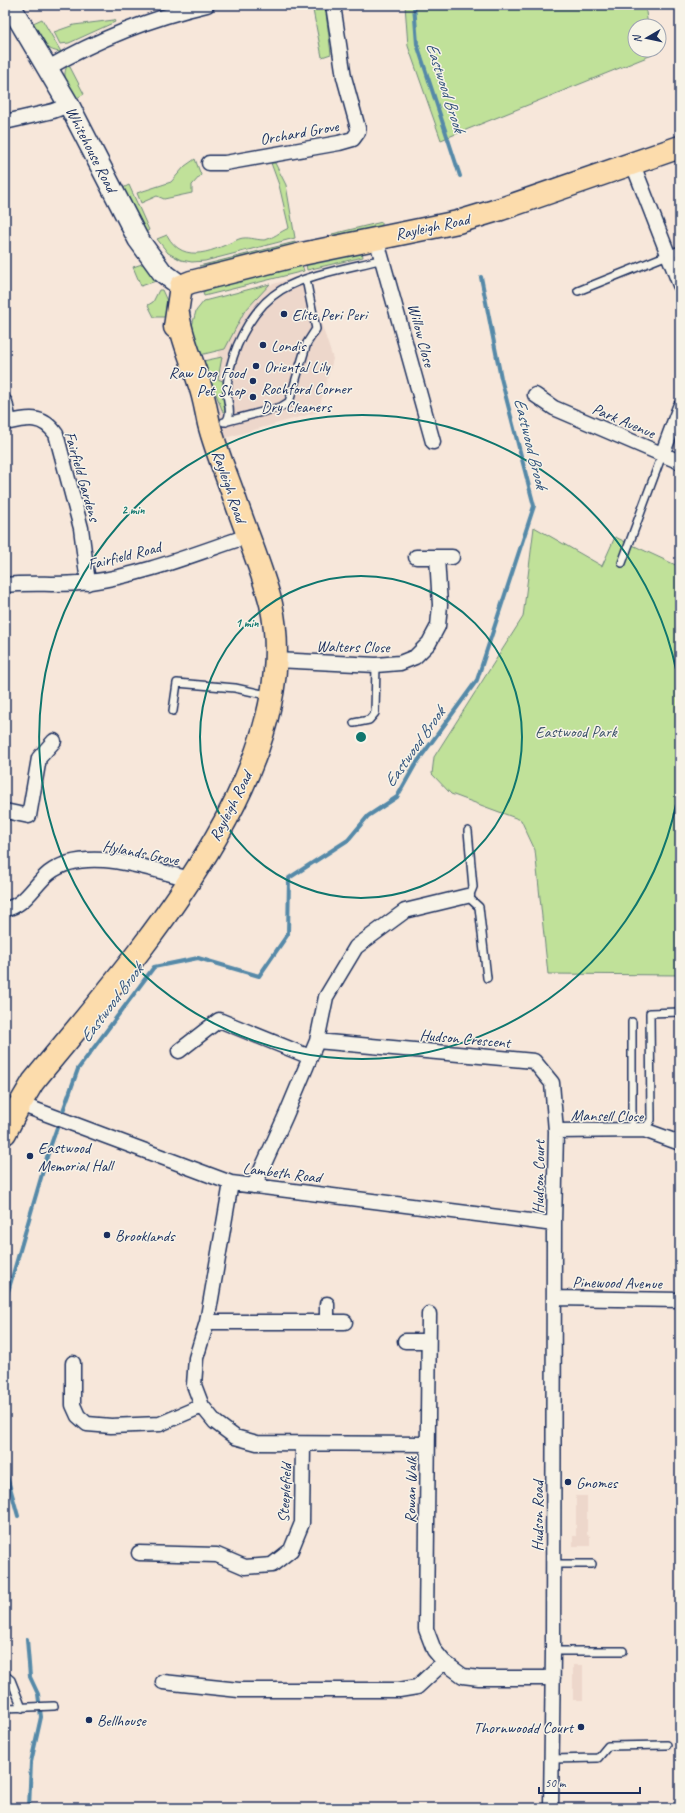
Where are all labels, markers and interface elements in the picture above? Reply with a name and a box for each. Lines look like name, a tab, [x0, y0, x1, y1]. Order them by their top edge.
north arrow	[627, 18, 667, 58]
text: N	[629, 33, 645, 44]
water label: Eastwood Brook	[421, 40, 471, 138]
street label: Whitehouse Road	[61, 103, 123, 198]
street label: Orchard Grove	[258, 116, 342, 150]
street label: Rayleigh Road	[393, 209, 474, 245]
street label: Willow Close	[403, 301, 440, 371]
place label: Elite Peri Peri	[292, 305, 369, 325]
marker: Elite Peri Peri	[279, 309, 289, 319]
place label: Londis	[271, 336, 307, 356]
marker: Londis	[258, 340, 268, 350]
place label: Oriental Lily	[264, 357, 331, 377]
marker: Oriental Lily	[251, 361, 261, 371]
place label: Raw Dog Food Pet Shop	[169, 363, 248, 401]
marker: Raw Dog Food Pet Shop	[248, 376, 258, 386]
place label: Rochford Corner Dry Cleaners	[261, 379, 353, 417]
marker: Rochford Corner Dry Cleaners	[248, 392, 258, 402]
water label: Eastwood Brook	[509, 396, 553, 494]
street label: Park Avenue	[589, 399, 660, 444]
street label: Fairfield Gardens	[60, 429, 105, 525]
street label: Rayleigh Road	[207, 448, 252, 528]
text: 2 min	[122, 502, 145, 518]
street label: Fairfield Road	[86, 537, 166, 575]
text: 1 min	[236, 615, 259, 631]
street label: Walters Close	[316, 636, 392, 658]
water label: Eastwood Brook	[379, 700, 452, 791]
park label: Eastwood Park	[535, 722, 618, 742]
centre of rings	[354, 730, 368, 744]
street label: Rayleigh Road	[205, 766, 258, 845]
street label: Hylands Grove	[101, 836, 182, 870]
water label: Eastwood Brook	[75, 957, 150, 1047]
street label: Hudson Crescent	[419, 1025, 513, 1053]
street label: Mansell Close	[571, 1105, 645, 1127]
place label: Eastwood Memorial Hall	[38, 1138, 116, 1176]
street label: Hudson Court	[528, 1138, 550, 1214]
marker: Eastwood Memorial Hall	[25, 1151, 35, 1161]
street label: Lambeth Road	[242, 1158, 325, 1188]
place label: Brooklands	[115, 1226, 176, 1246]
marker: Brooklands	[102, 1230, 112, 1240]
street label: Pinewood Avenue	[572, 1272, 664, 1294]
street label: Rowan Walk	[400, 1456, 422, 1523]
street label: Steeplefield	[273, 1460, 297, 1523]
place label: Gnomes	[576, 1473, 619, 1493]
marker: Gnomes	[563, 1477, 573, 1487]
street label: Hudson Road	[528, 1478, 548, 1551]
place label: Bellhouse	[97, 1711, 147, 1731]
marker: Bellhouse	[84, 1715, 94, 1725]
place label: Thornwoodd Court	[473, 1718, 575, 1738]
marker: Thornwoodd Court	[576, 1722, 586, 1732]
scale bar	[539, 1769, 640, 1795]
text: 50 m	[545, 1775, 567, 1791]

